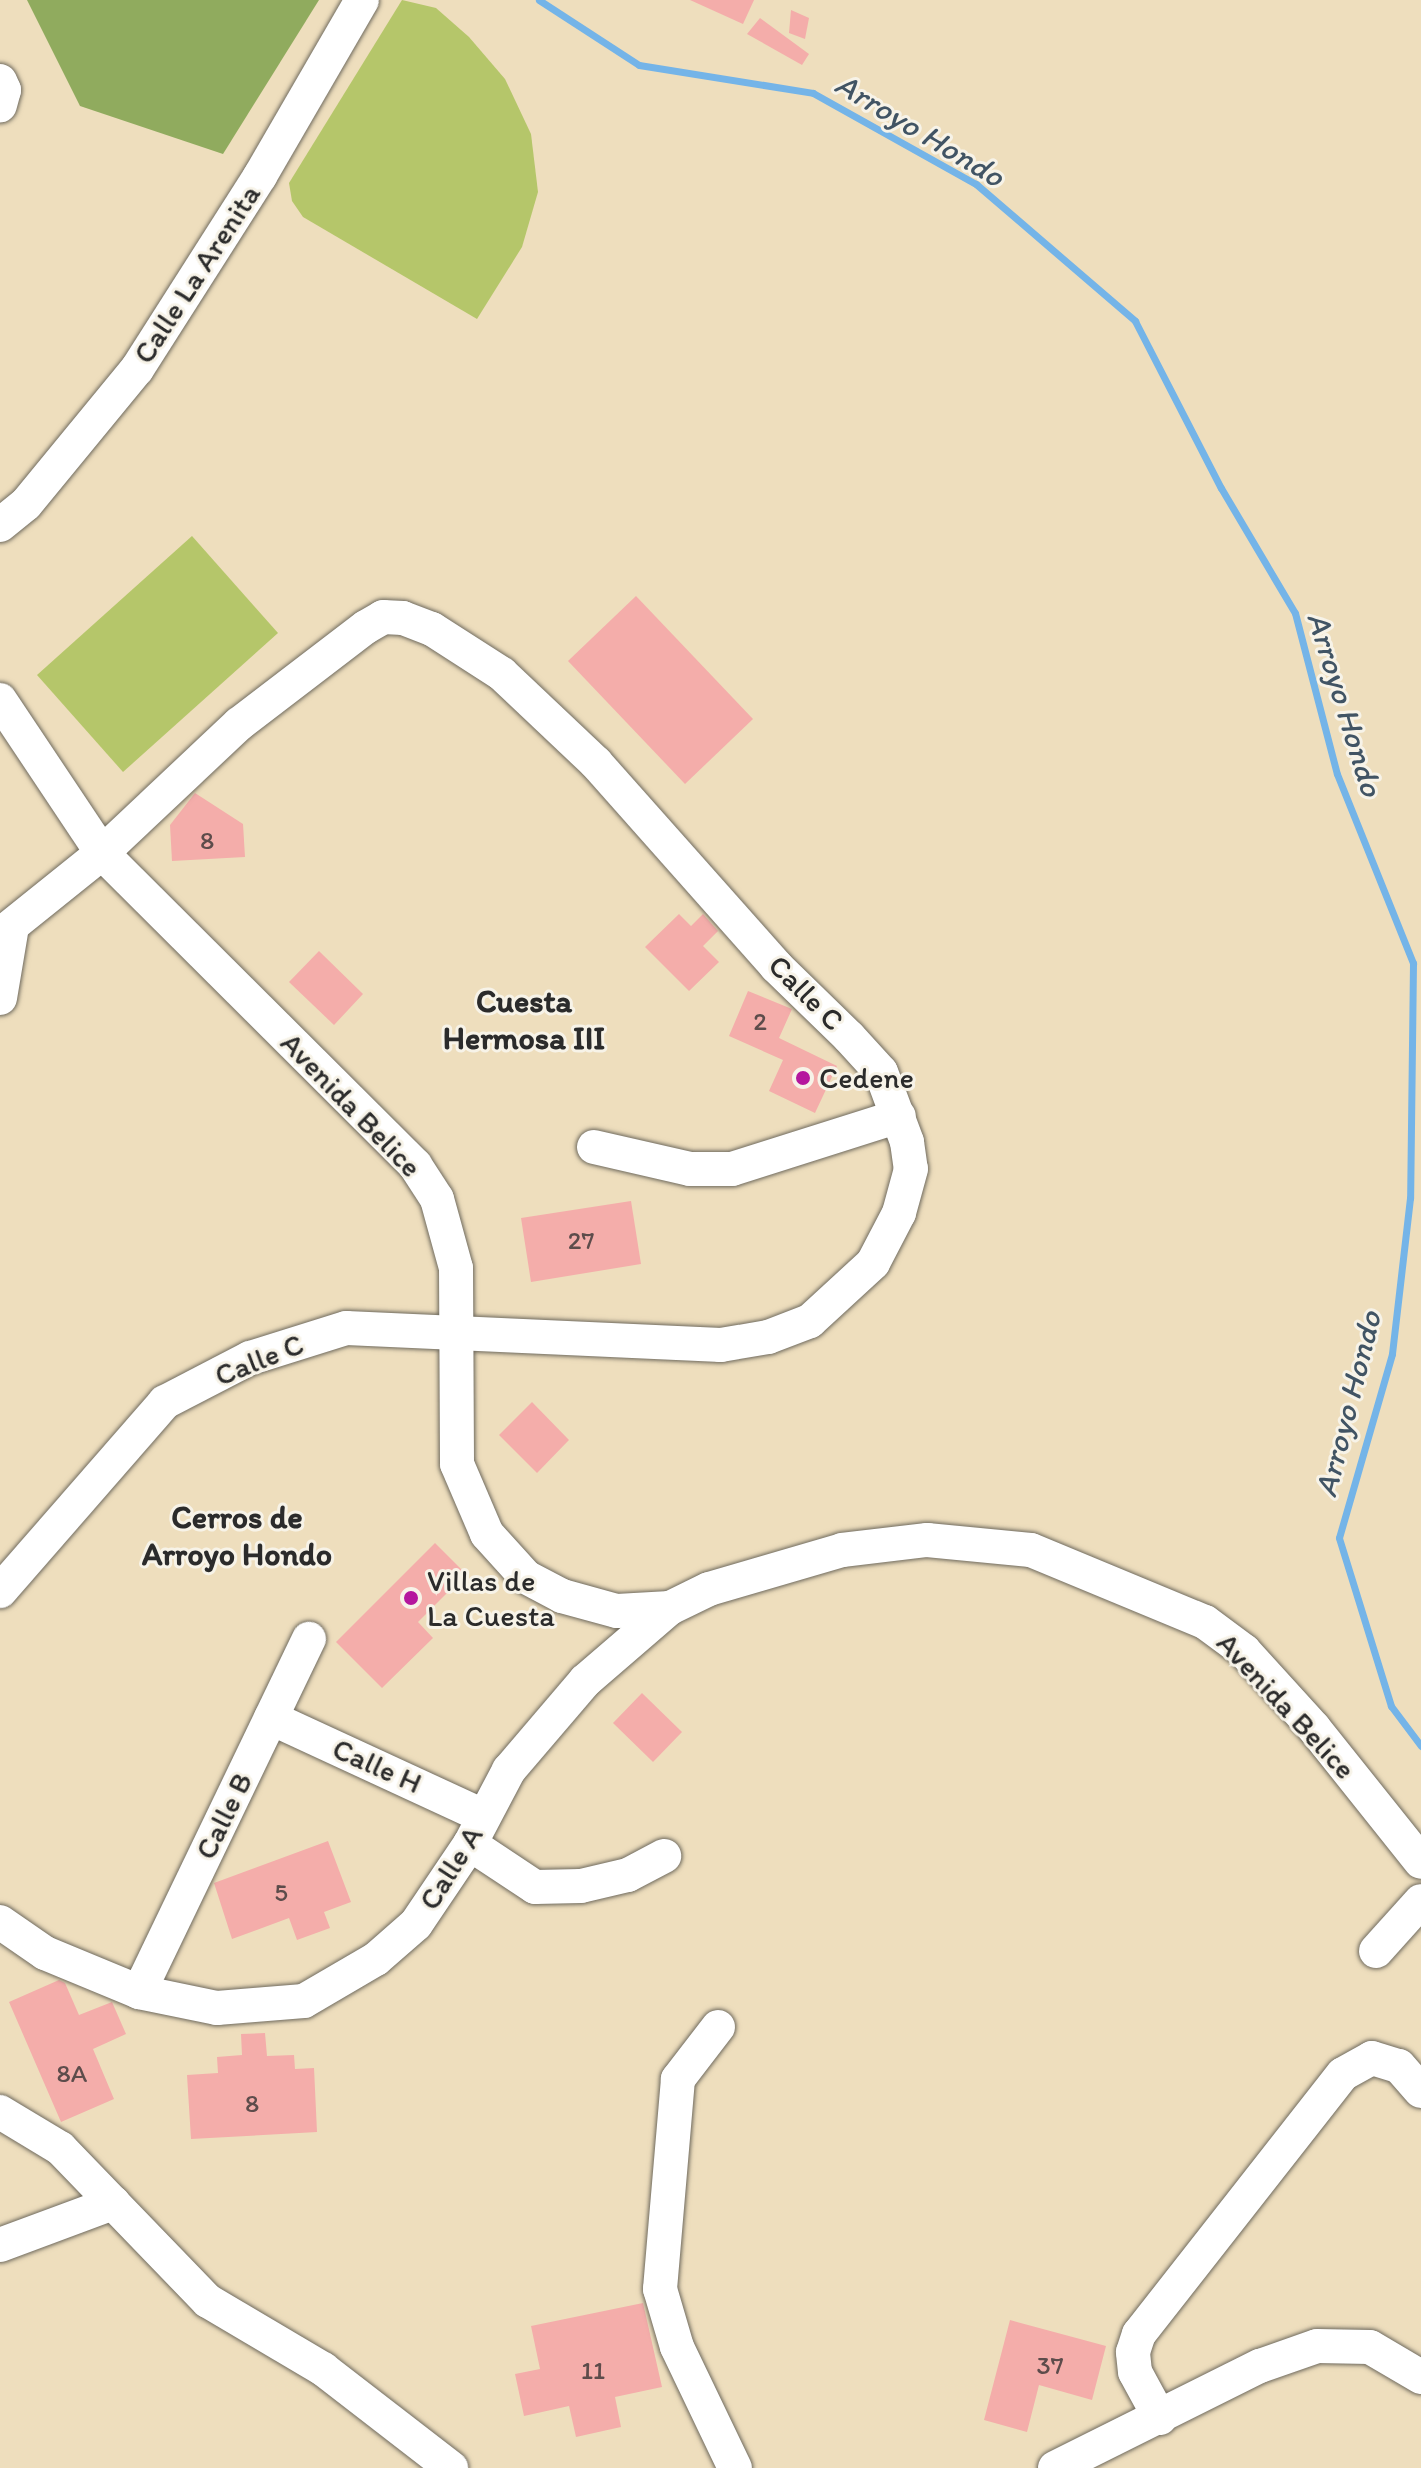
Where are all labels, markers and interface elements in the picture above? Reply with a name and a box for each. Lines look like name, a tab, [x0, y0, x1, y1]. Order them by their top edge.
water label: Arroyo Hondo	[829, 65, 1011, 195]
street label: Calle La Arenita	[126, 178, 268, 370]
water label: Arroyo Hondo	[1299, 607, 1391, 801]
house number: 8	[200, 825, 214, 857]
street label: Calle C	[761, 948, 851, 1038]
district label: Cuesta Hermosa III	[443, 983, 605, 1058]
house number: 2	[753, 1006, 767, 1038]
street label: Avenida Belice	[273, 1025, 429, 1185]
place label: Cedene	[819, 1060, 914, 1096]
marker: Cedene	[794, 1069, 812, 1087]
house number: 27	[568, 1225, 594, 1257]
water label: Arroyo Hondo	[1306, 1307, 1390, 1501]
street label: Calle C	[210, 1326, 308, 1394]
district label: Cerros de Arroyo Hondo	[142, 1499, 332, 1574]
place label: Villas de La Cuesta	[427, 1563, 555, 1634]
marker: Villas de La Cuesta	[402, 1589, 420, 1607]
street label: Avenida Belice	[1209, 1625, 1363, 1787]
street label: Calle H	[327, 1731, 427, 1801]
street label: Calle B	[188, 1767, 260, 1865]
street label: Calle A	[411, 1819, 491, 1917]
house number: 5	[274, 1877, 288, 1909]
house number: 8A	[57, 2058, 87, 2090]
house number: 8	[245, 2088, 259, 2120]
house number: 37	[1036, 2350, 1064, 2382]
house number: 11	[581, 2355, 605, 2387]

